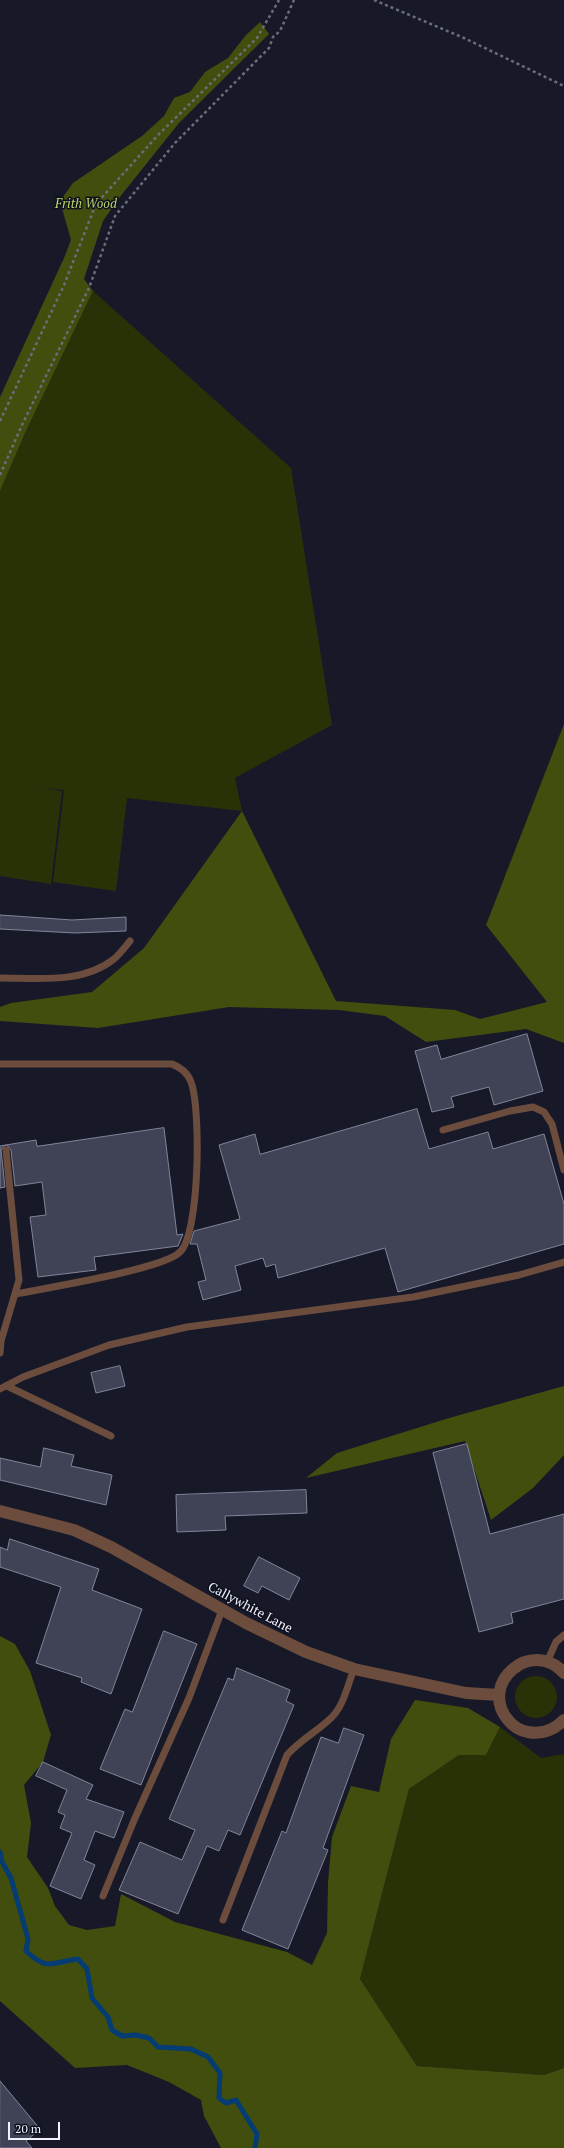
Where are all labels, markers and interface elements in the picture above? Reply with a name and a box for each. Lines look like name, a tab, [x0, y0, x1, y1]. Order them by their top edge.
park label: Frith Wood	[55, 196, 117, 212]
street label: Callywhite Lane	[205, 1579, 295, 1637]
scale bar	[10, 2114, 62, 2140]
text: 20 m	[15, 2121, 41, 2136]

